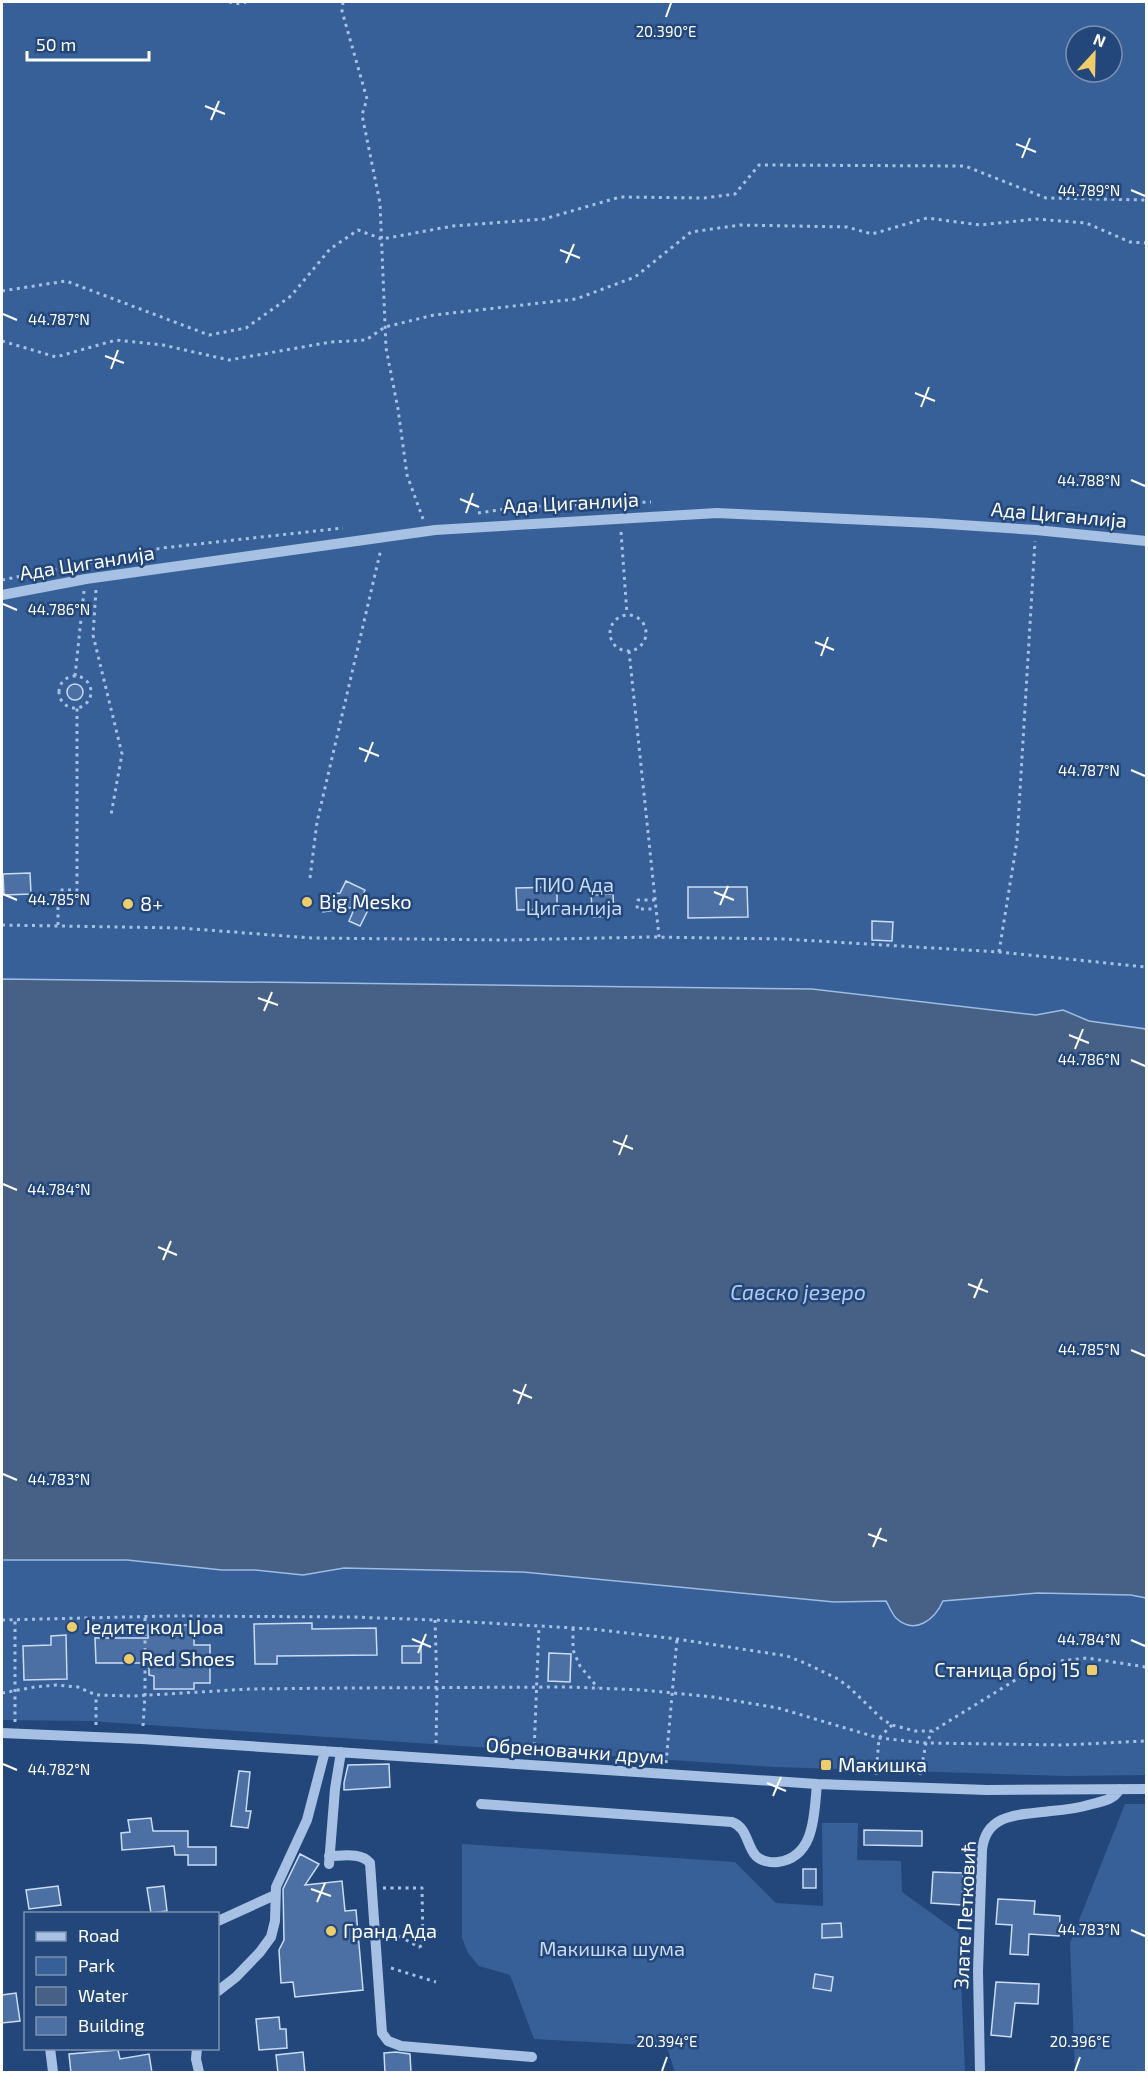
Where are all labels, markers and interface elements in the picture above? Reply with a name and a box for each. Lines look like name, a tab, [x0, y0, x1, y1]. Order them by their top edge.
text: 20.390°E	[636, 22, 696, 40]
scale bar	[27, 24, 148, 62]
north arrow	[1064, 24, 1124, 84]
text: N	[1091, 29, 1109, 51]
text: 50 m	[36, 33, 76, 55]
text: 44.789°N	[1058, 181, 1120, 199]
text: 44.787°N	[28, 310, 90, 328]
text: 44.788°N	[1057, 471, 1121, 489]
street label: Ада Циганлија	[502, 486, 640, 518]
street label: Ада Циганлија	[990, 496, 1128, 532]
street label: Ада Циганлија	[18, 540, 156, 585]
text: 44.786°N	[28, 600, 90, 618]
text: 44.787°N	[1058, 761, 1120, 779]
park label: ПИО Ада Циганлија	[526, 872, 622, 919]
place label: Big Mesko	[319, 889, 412, 913]
text: 44.785°N	[28, 890, 90, 908]
place label: 8+	[140, 891, 163, 915]
marker: Big Mesko	[300, 895, 314, 909]
marker: 8+	[121, 897, 135, 911]
text: 44.786°N	[1058, 1050, 1120, 1068]
text: 44.784°N	[27, 1180, 91, 1198]
water label: Савско језеро	[730, 1279, 866, 1305]
text: 44.785°N	[1058, 1340, 1120, 1358]
text: 44.783°N	[28, 1470, 90, 1488]
place label: Једите код Џоа	[84, 1614, 224, 1638]
marker: Једите код Џоа	[65, 1620, 79, 1634]
text: 44.784°N	[1057, 1630, 1121, 1648]
place label: Red Shoes	[141, 1646, 235, 1670]
marker: Red Shoes	[122, 1652, 136, 1666]
place label: Станица број 15	[934, 1657, 1080, 1681]
marker: Станица број 15	[1085, 1663, 1099, 1677]
street label: Обреновачки друм	[485, 1732, 665, 1769]
place label: Макишка	[838, 1752, 927, 1776]
marker: Макишка	[819, 1758, 833, 1772]
text: 44.782°N	[28, 1760, 90, 1778]
street label: Злате Петковић	[948, 1840, 980, 1990]
legend	[24, 1912, 219, 2050]
place label: Гранд Ада	[343, 1918, 437, 1942]
text: 44.783°N	[1058, 1920, 1120, 1938]
text: Road	[78, 1924, 119, 1946]
marker: Гранд Ада	[324, 1924, 338, 1938]
park label: Макишка шума	[539, 1936, 685, 1961]
text: Park	[78, 1954, 115, 1976]
text: Water	[78, 1984, 128, 2006]
text: Building	[78, 2014, 145, 2036]
text: 20.394°E	[637, 2032, 697, 2050]
text: 20.396°E	[1050, 2032, 1110, 2050]

